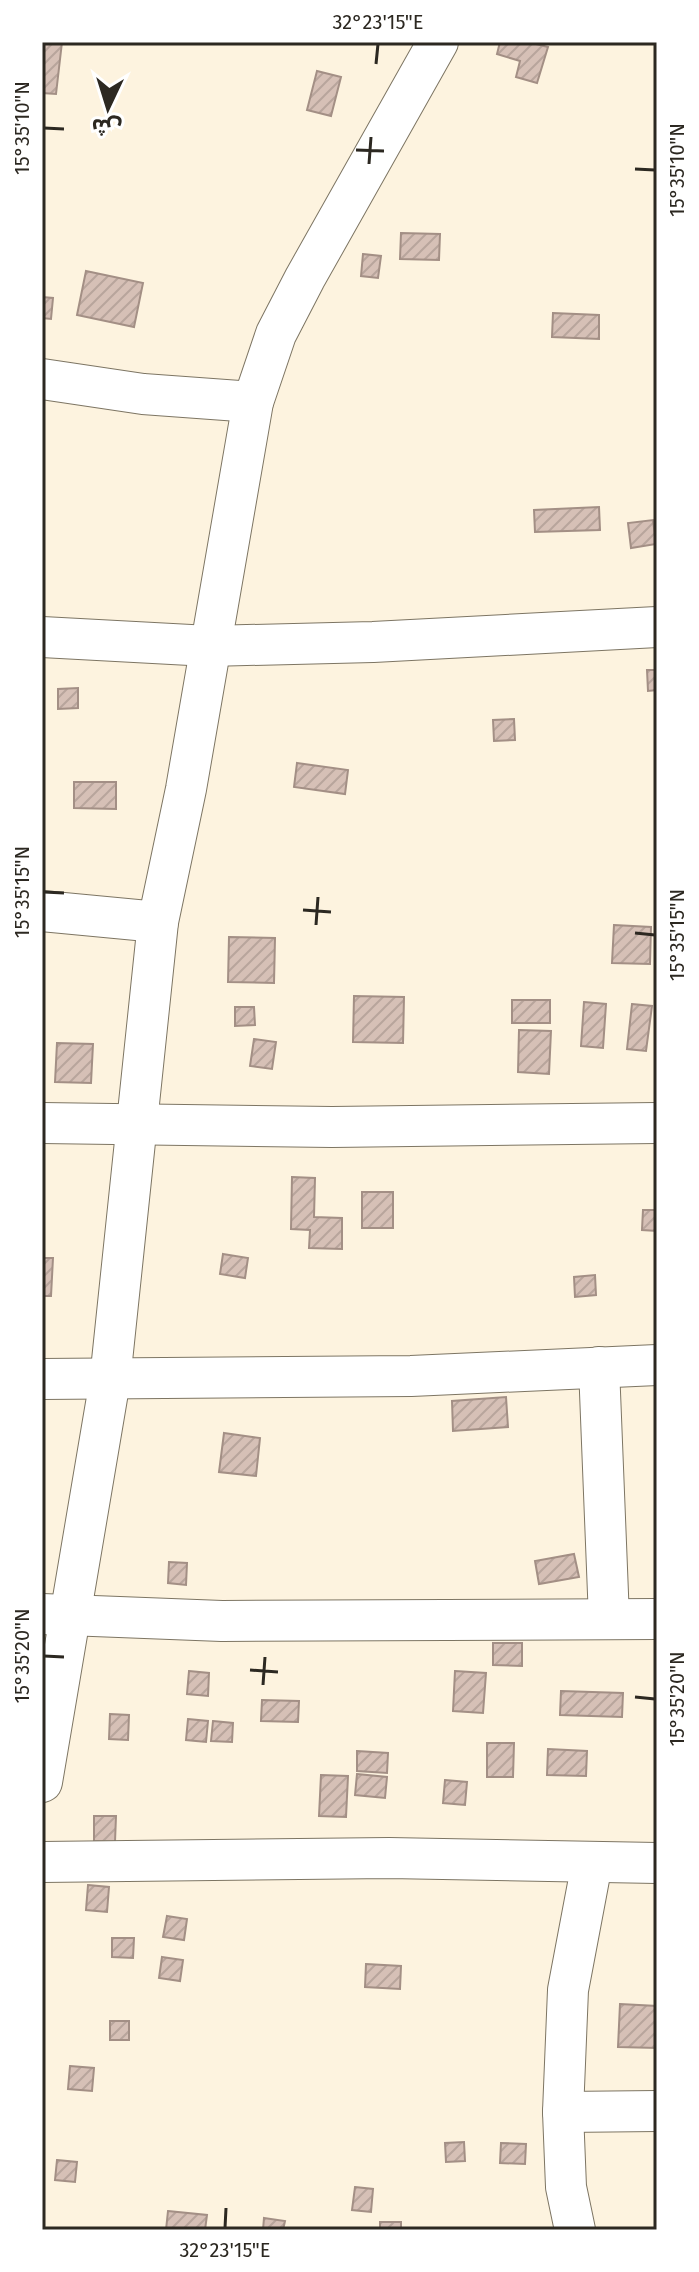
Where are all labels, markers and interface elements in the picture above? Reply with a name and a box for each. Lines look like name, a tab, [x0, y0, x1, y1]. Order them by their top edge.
text: 32°23'15"E	[332, 10, 424, 34]
north arrow	[68, 68, 148, 148]
text: 15°35'10"N	[10, 81, 34, 175]
text: ش	[91, 113, 123, 142]
text: 15°35'10"N	[665, 123, 689, 217]
text: 15°35'15"N	[10, 846, 34, 938]
text: 15°35'15"N	[665, 889, 689, 981]
text: 15°35'20"N	[10, 1608, 34, 1704]
text: 15°35'20"N	[665, 1651, 689, 1747]
text: 32°23'15"E	[179, 2238, 271, 2262]

